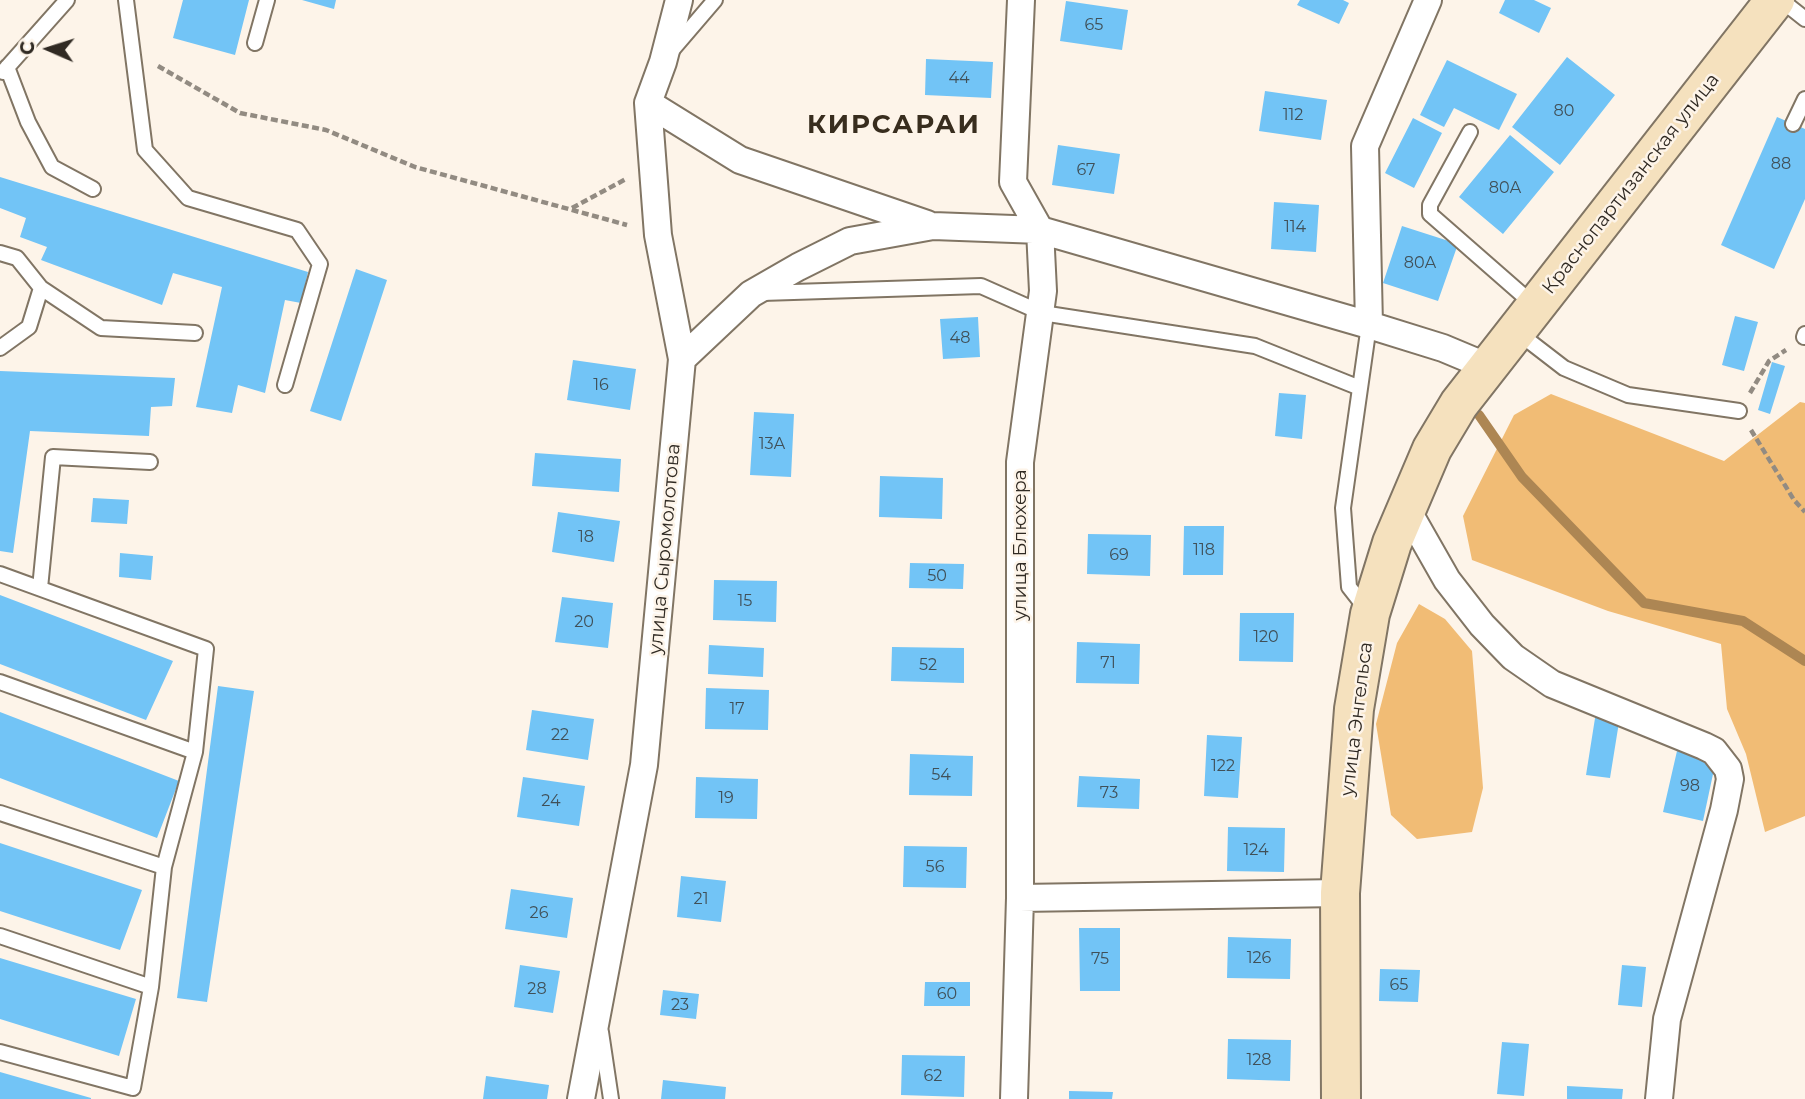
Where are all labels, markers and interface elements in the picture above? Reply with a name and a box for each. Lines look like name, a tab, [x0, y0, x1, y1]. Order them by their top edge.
north arrow	[14, 14, 84, 84]
house number: 65	[1085, 15, 1103, 35]
text: С	[16, 40, 39, 55]
house number: 44	[948, 68, 970, 88]
street label: Краснопартизанская улица	[1538, 69, 1724, 299]
house number: 80	[1554, 101, 1574, 121]
house number: 112	[1283, 105, 1303, 125]
district label: КИРСАРАИ	[808, 109, 980, 141]
house number: 88	[1771, 154, 1791, 174]
house number: 67	[1076, 160, 1096, 180]
house number: 80А	[1489, 178, 1521, 198]
house number: 114	[1284, 217, 1306, 237]
house number: 80А	[1404, 253, 1436, 273]
house number: 48	[950, 328, 970, 348]
house number: 16	[593, 375, 609, 395]
house number: 13А	[759, 434, 785, 454]
street label: улица Сыромолотова	[644, 442, 686, 656]
street label: улица Блюхера	[1009, 469, 1031, 621]
house number: 18	[578, 527, 594, 547]
house number: 118	[1193, 540, 1215, 560]
house number: 69	[1109, 545, 1129, 565]
house number: 50	[927, 566, 947, 586]
house number: 15	[738, 591, 752, 611]
house number: 20	[574, 612, 594, 632]
house number: 120	[1253, 627, 1279, 647]
street label: улица Энгельса	[1336, 641, 1378, 797]
house number: 71	[1100, 653, 1116, 673]
house number: 52	[919, 655, 937, 675]
house number: 17	[729, 699, 745, 719]
house number: 22	[551, 725, 569, 745]
house number: 122	[1211, 756, 1235, 776]
house number: 54	[931, 765, 951, 785]
house number: 98	[1680, 776, 1700, 796]
house number: 73	[1100, 783, 1118, 803]
house number: 19	[718, 788, 734, 808]
house number: 24	[541, 791, 561, 811]
house number: 124	[1243, 840, 1269, 860]
house number: 56	[926, 857, 944, 877]
house number: 21	[694, 889, 708, 909]
house number: 26	[530, 903, 548, 923]
house number: 126	[1247, 948, 1271, 968]
house number: 75	[1091, 949, 1109, 969]
house number: 65	[1390, 975, 1408, 995]
house number: 28	[527, 979, 547, 999]
house number: 60	[937, 984, 957, 1004]
house number: 23	[671, 995, 689, 1015]
house number: 128	[1246, 1050, 1272, 1070]
house number: 62	[924, 1066, 942, 1086]

